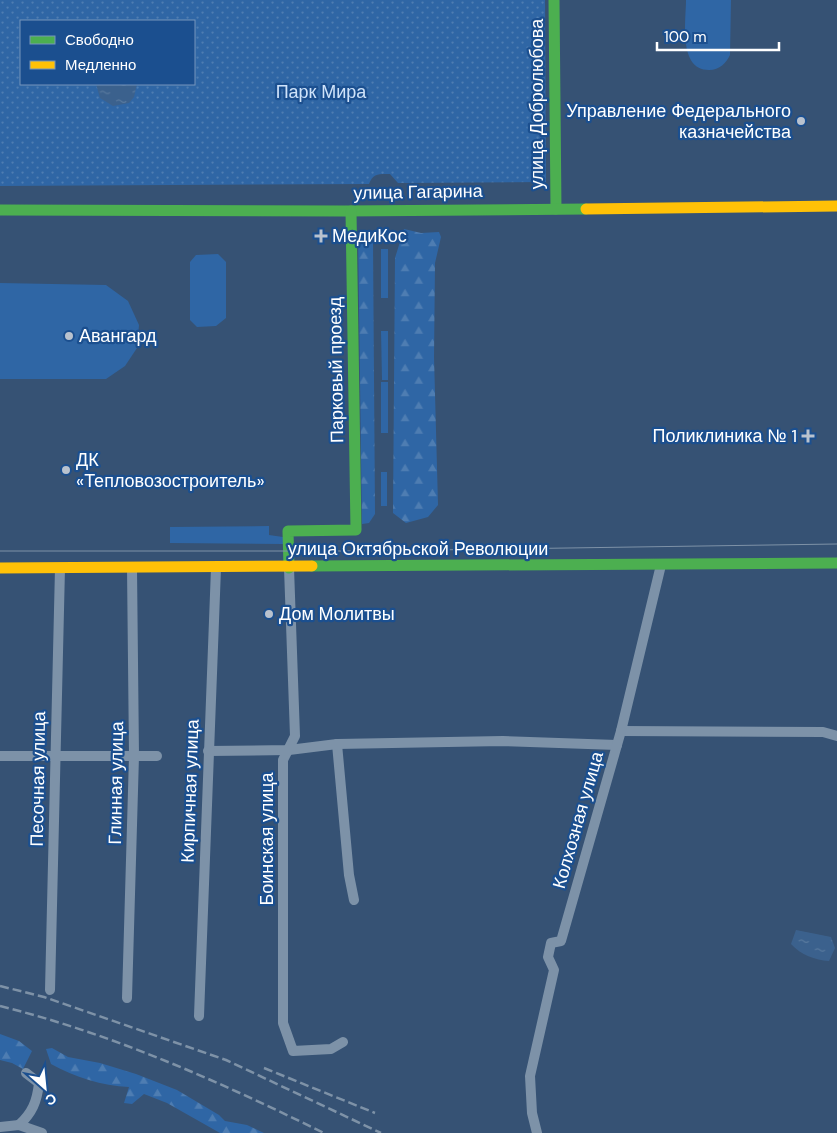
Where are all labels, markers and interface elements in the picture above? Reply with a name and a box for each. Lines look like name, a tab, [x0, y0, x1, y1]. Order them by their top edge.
street label: улица Добролюбова	[525, 18, 549, 189]
legend	[20, 20, 195, 85]
scale bar	[657, 20, 780, 52]
text: 100 m	[664, 27, 707, 47]
text: Свободно	[65, 30, 134, 50]
text: Медленно	[65, 55, 136, 75]
park label: Парк Мира	[276, 80, 367, 104]
place label: Управление Федерального казначейства	[566, 99, 792, 144]
marker: Управление Федерального казначейства	[795, 115, 807, 127]
street label: улица Гагарина	[353, 179, 484, 205]
place label: МедиКос	[332, 224, 407, 248]
marker: МедиКос	[314, 229, 328, 243]
street label: Парковый проезд	[323, 296, 349, 443]
place label: Авангард	[79, 324, 157, 348]
marker: Авангард	[63, 330, 75, 342]
place label: Поликлиника № 1	[652, 424, 797, 448]
marker: Поликлиника № 1	[801, 429, 815, 443]
place label: ДК «Тепловозостроитель»	[76, 448, 265, 493]
marker: ДК «Тепловозостроитель»	[60, 464, 72, 476]
street label: улица Октябрьской Революции	[288, 537, 548, 561]
place label: Дом Молитвы	[279, 602, 395, 626]
marker: Дом Молитвы	[263, 608, 275, 620]
street label: Песочная улица	[25, 710, 51, 847]
street label: Кирпичная улица	[175, 718, 205, 863]
street label: Глинная улица	[103, 720, 129, 845]
street label: Колхозная улица	[547, 748, 609, 891]
street label: Боинская улица	[255, 771, 279, 906]
north arrow	[20, 1063, 70, 1113]
text: С	[42, 1089, 59, 1110]

